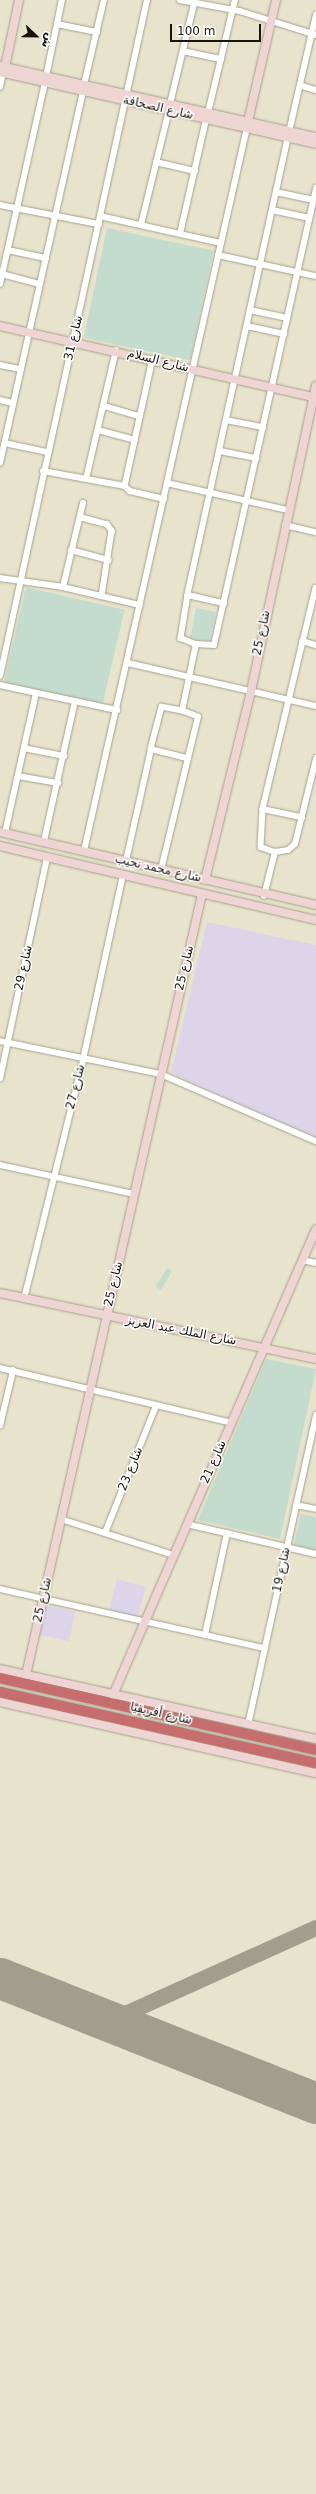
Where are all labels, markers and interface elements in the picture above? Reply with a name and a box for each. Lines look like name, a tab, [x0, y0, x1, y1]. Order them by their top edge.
north arrow	[16, 16, 56, 56]
scale bar	[172, 16, 263, 42]
text: 100 m	[177, 24, 215, 38]
text: ش	[39, 31, 56, 50]
street label: شارع الصحافة	[122, 93, 194, 123]
street label: شارع 31	[62, 314, 86, 362]
street label: شارع السلام	[126, 346, 190, 376]
street label: شارع 25	[250, 609, 274, 657]
street label: شارع محمد نجيب	[113, 852, 203, 886]
street label: شارع 29	[12, 944, 36, 992]
street label: شارع 25	[173, 944, 197, 992]
street label: شارع 27	[63, 1063, 89, 1111]
street label: شارع 25	[102, 1260, 126, 1308]
street label: شارع الملك عبد العزيز	[124, 1313, 238, 1349]
street label: شارع 21	[198, 1438, 230, 1486]
street label: شارع 23	[116, 1445, 146, 1493]
street label: شارع 19	[270, 1546, 294, 1594]
street label: شارع 25	[31, 1576, 55, 1624]
street label: شارع أفريقيا	[129, 1700, 193, 1728]

